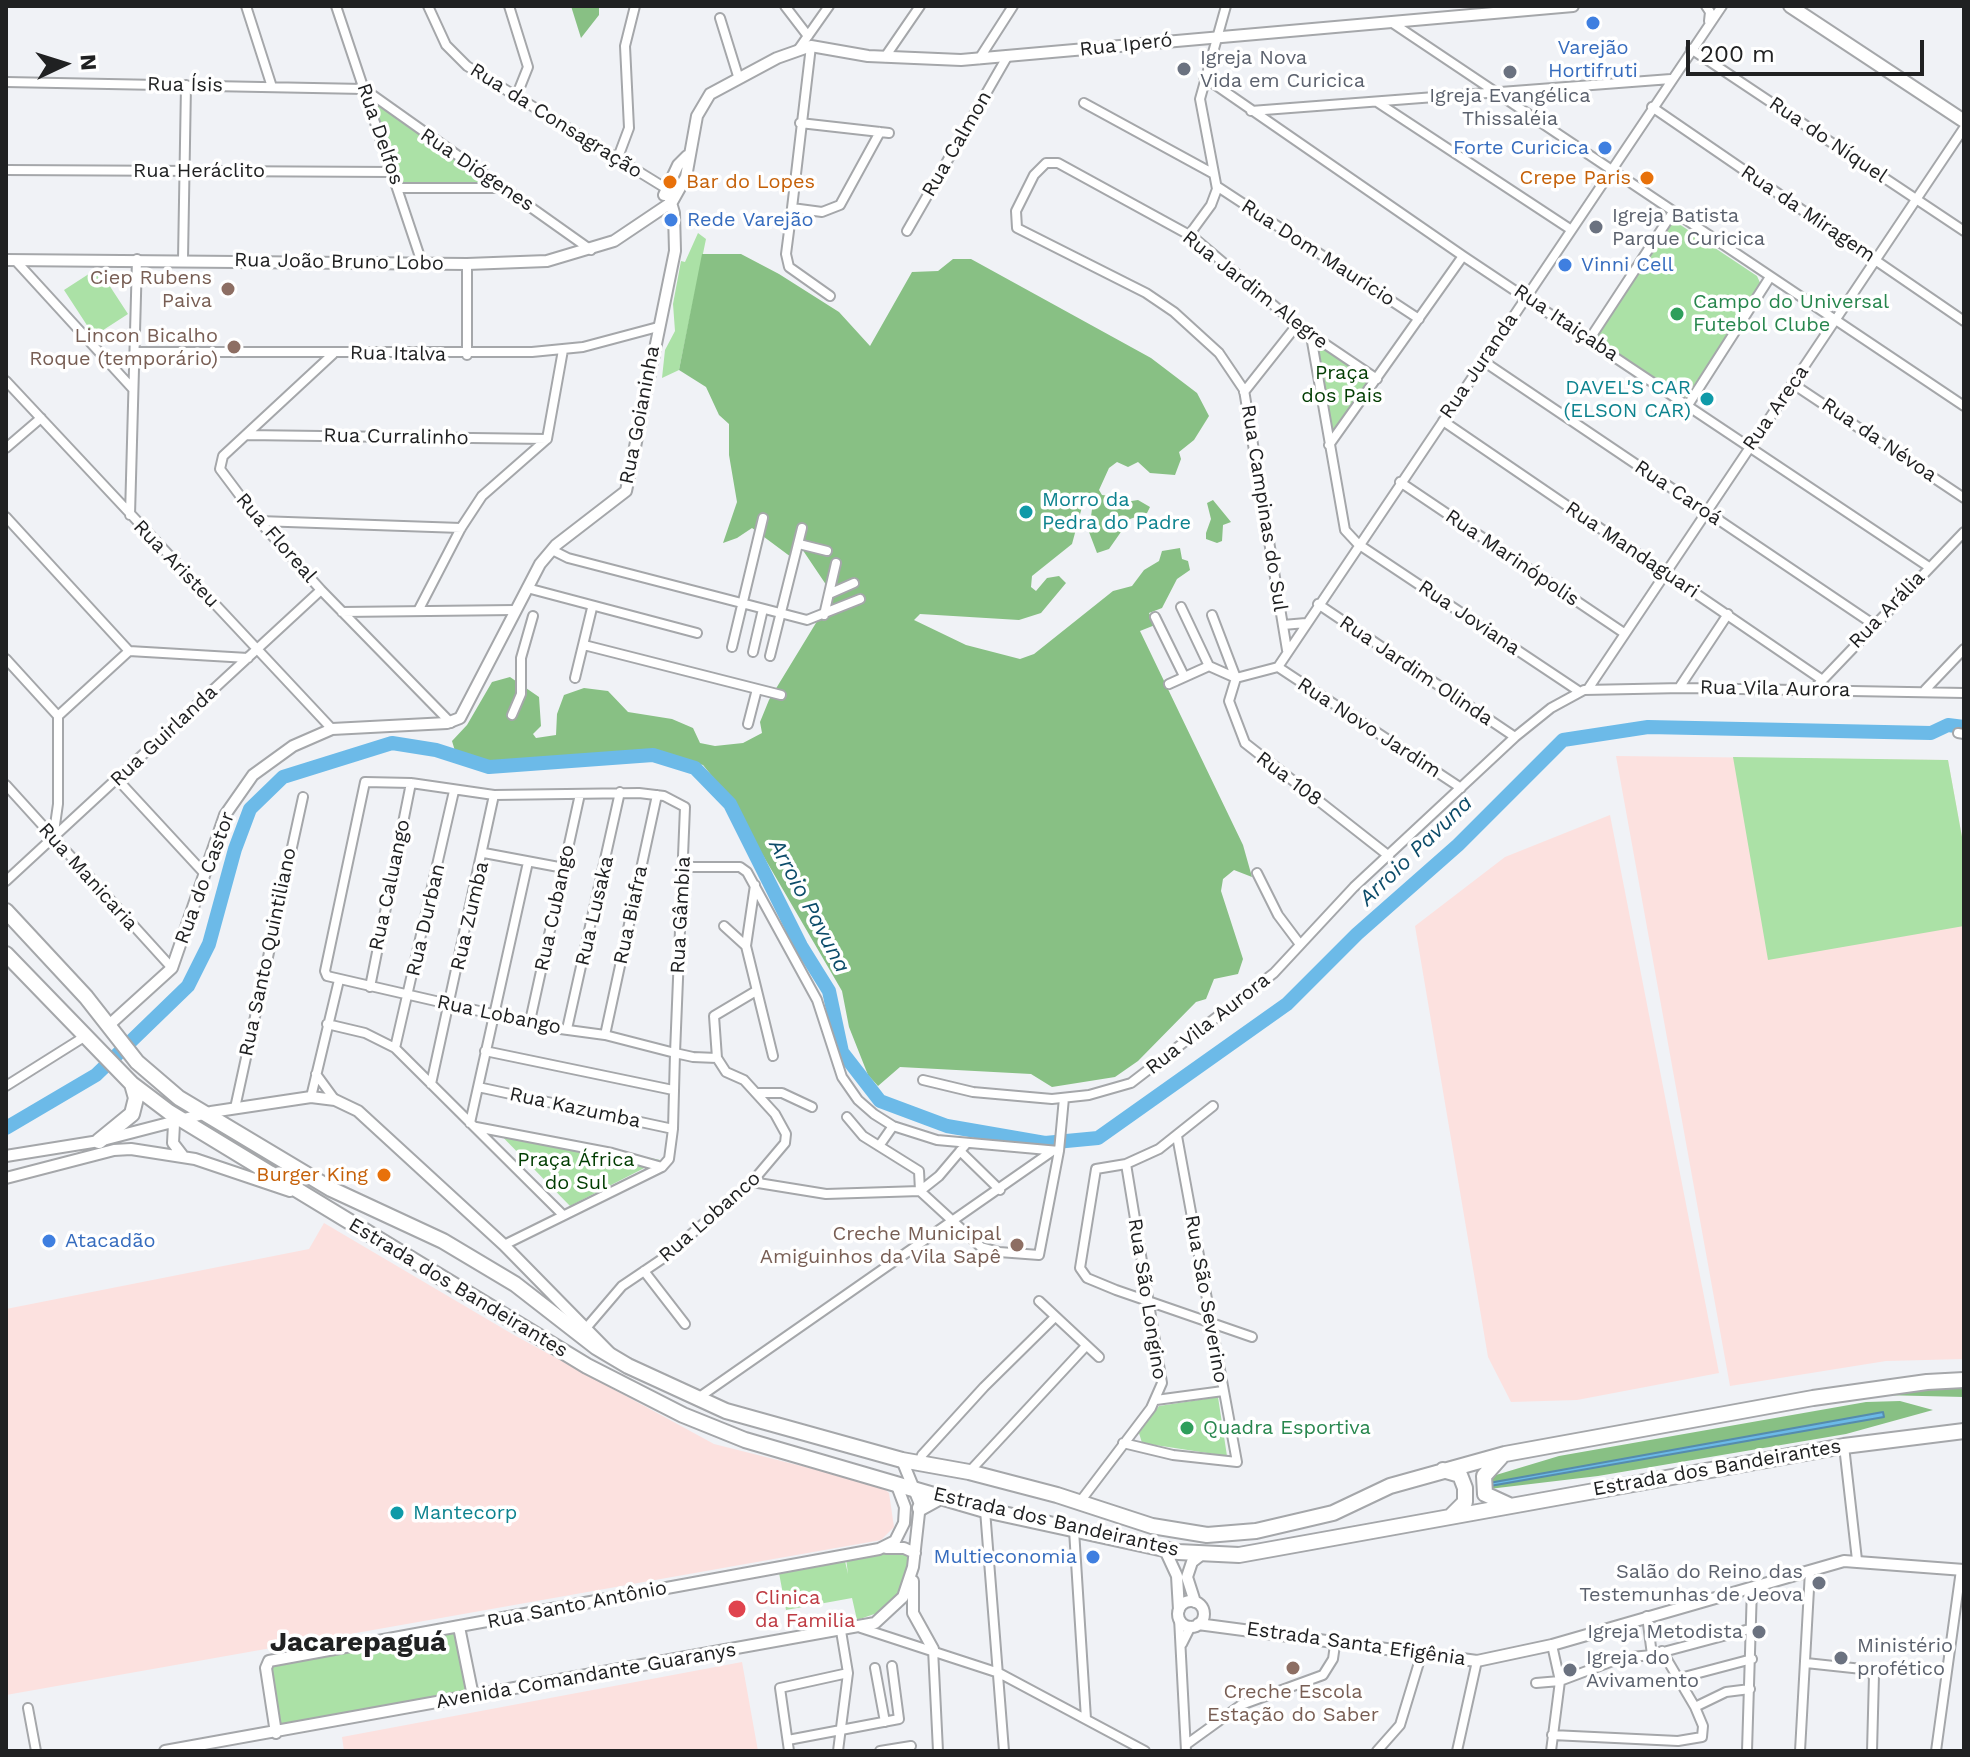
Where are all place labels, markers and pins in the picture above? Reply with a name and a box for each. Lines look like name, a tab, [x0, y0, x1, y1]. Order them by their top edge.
marker: Varejão Hortifruti	[1584, 14, 1602, 32]
place label: Varejão Hortifruti	[1548, 36, 1638, 83]
place label: Igreja Nova Vida em Curicica	[1200, 46, 1365, 93]
marker: Igreja Nova Vida em Curicica	[1175, 60, 1193, 78]
marker: Igreja Evangélica Thissaléia	[1501, 63, 1519, 81]
place label: Igreja Evangélica Thissaléia	[1429, 84, 1591, 131]
place label: Forte Curicica	[1453, 136, 1589, 160]
marker: Forte Curicica	[1596, 139, 1614, 157]
place label: Crepe Paris	[1519, 166, 1631, 190]
marker: Crepe Paris	[1638, 169, 1656, 187]
place label: Bar do Lopes	[686, 170, 815, 194]
marker: Bar do Lopes	[661, 173, 679, 191]
place label: Igreja Batista Parque Curicica	[1612, 204, 1765, 251]
place label: Rede Varejão	[687, 208, 813, 232]
marker: Rede Varejão	[662, 211, 680, 229]
marker: Igreja Batista Parque Curicica	[1587, 218, 1605, 236]
place label: Vinni Cell	[1581, 253, 1674, 277]
marker: Vinni Cell	[1556, 256, 1574, 274]
place label: Ciep Rubens Paiva	[90, 266, 212, 313]
marker: Ciep Rubens Paiva	[219, 280, 237, 298]
place label: Campo do Universal Futebol Clube	[1693, 290, 1889, 337]
marker: Campo do Universal Futebol Clube	[1668, 305, 1686, 323]
place label: Lincon Bicalho Roque (temporário)	[29, 324, 218, 371]
marker: Lincon Bicalho Roque (temporário)	[225, 338, 243, 356]
place label: DAVEL'S CAR (ELSON CAR)	[1563, 376, 1691, 423]
marker: DAVEL'S CAR (ELSON CAR)	[1698, 390, 1716, 408]
place label: Morro da Pedra do Padre	[1042, 488, 1191, 535]
marker: Morro da Pedra do Padre	[1017, 503, 1035, 521]
place label: Burger King	[256, 1163, 368, 1187]
marker: Burger King	[375, 1166, 393, 1184]
place label: Creche Municipal Amiguinhos da Vila Sapê	[760, 1222, 1001, 1269]
place label: Atacadão	[65, 1229, 156, 1253]
marker: Atacadão	[40, 1232, 58, 1250]
marker: Creche Municipal Amiguinhos da Vila Sapê	[1008, 1236, 1026, 1254]
place label: Quadra Esportiva	[1203, 1416, 1371, 1440]
marker: Quadra Esportiva	[1178, 1419, 1196, 1437]
place label: Mantecorp	[413, 1501, 517, 1525]
marker: Mantecorp	[388, 1504, 406, 1522]
place label: Multieconomia	[934, 1545, 1077, 1569]
marker: Multieconomia	[1084, 1548, 1102, 1566]
place label: Salão do Reino das Testemunhas de Jeova	[1579, 1560, 1803, 1607]
marker: Salão do Reino das Testemunhas de Jeova	[1810, 1574, 1828, 1592]
place label: Clinica da Familia	[755, 1586, 855, 1633]
marker: Clinica da Familia	[726, 1598, 748, 1620]
place label: Igreja Metodista	[1587, 1620, 1743, 1644]
marker: Igreja Metodista	[1750, 1623, 1768, 1641]
place label: Ministério profético	[1857, 1634, 1953, 1681]
place label: Igreja do Avivamento	[1586, 1646, 1699, 1693]
marker: Ministério profético	[1832, 1649, 1850, 1667]
marker: Creche Escola Estação do Saber	[1284, 1659, 1302, 1677]
marker: Igreja do Avivamento	[1561, 1661, 1579, 1679]
place label: Creche Escola Estação do Saber	[1207, 1680, 1379, 1727]

